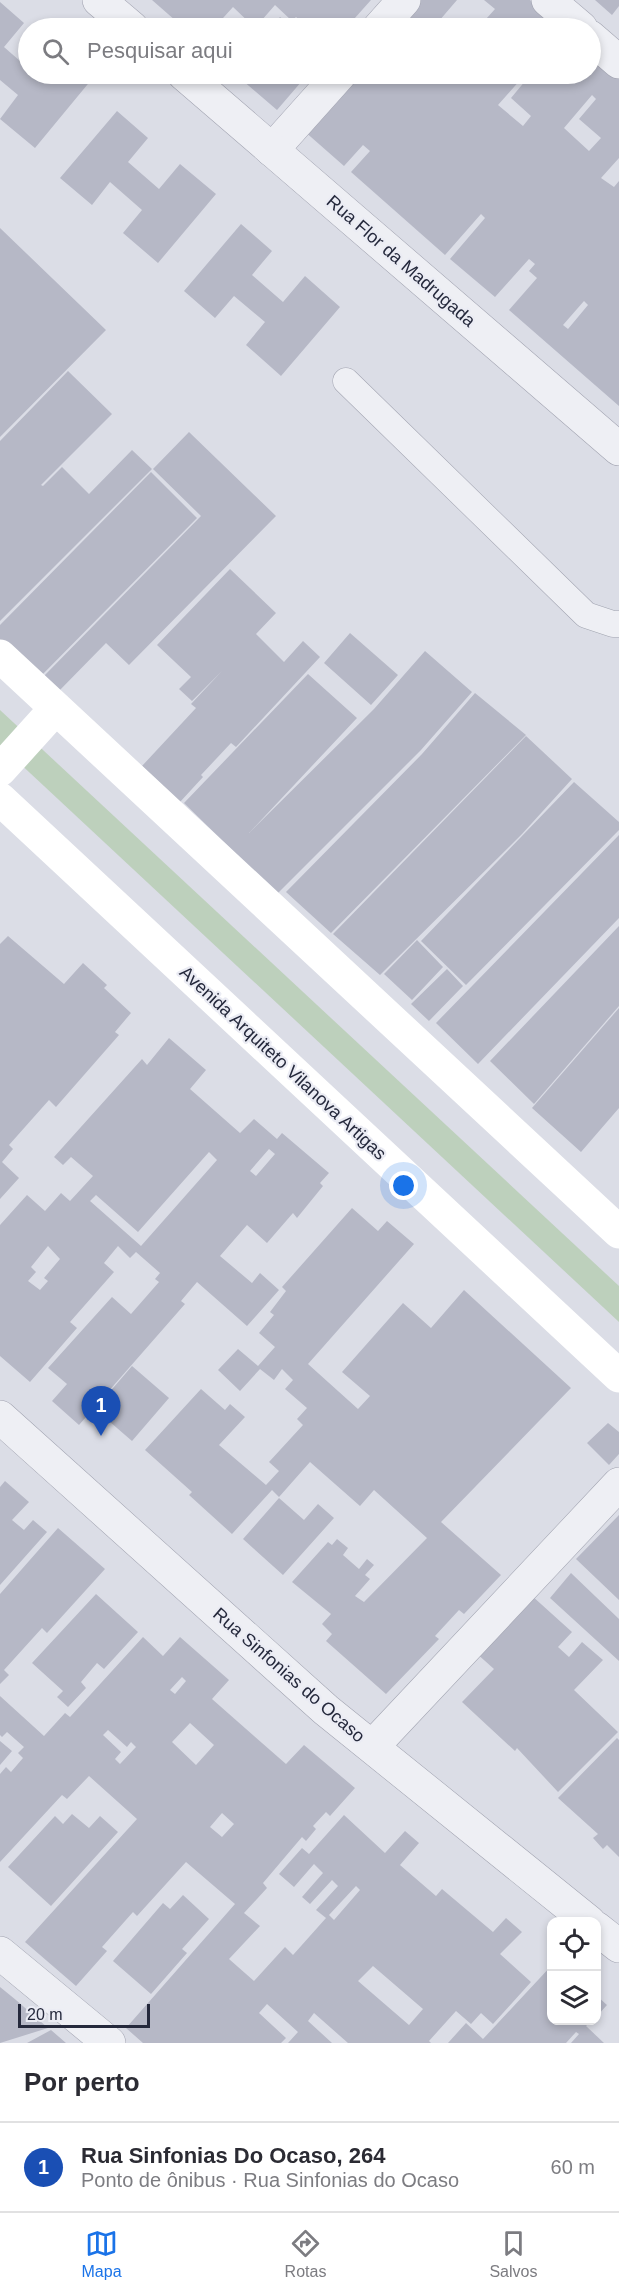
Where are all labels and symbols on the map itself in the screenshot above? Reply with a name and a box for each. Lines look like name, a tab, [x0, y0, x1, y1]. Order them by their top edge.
street label: Rua Flor da Madrugada	[323, 191, 480, 332]
street label: Avenida Arquiteto Vilanova Artigas	[176, 962, 390, 1164]
your location	[389, 1171, 418, 1200]
pin: 1	[82, 1386, 120, 1436]
street label: Rua Sinfonias do Ocaso	[209, 1604, 369, 1746]
scale bar	[18, 2001, 150, 2028]

